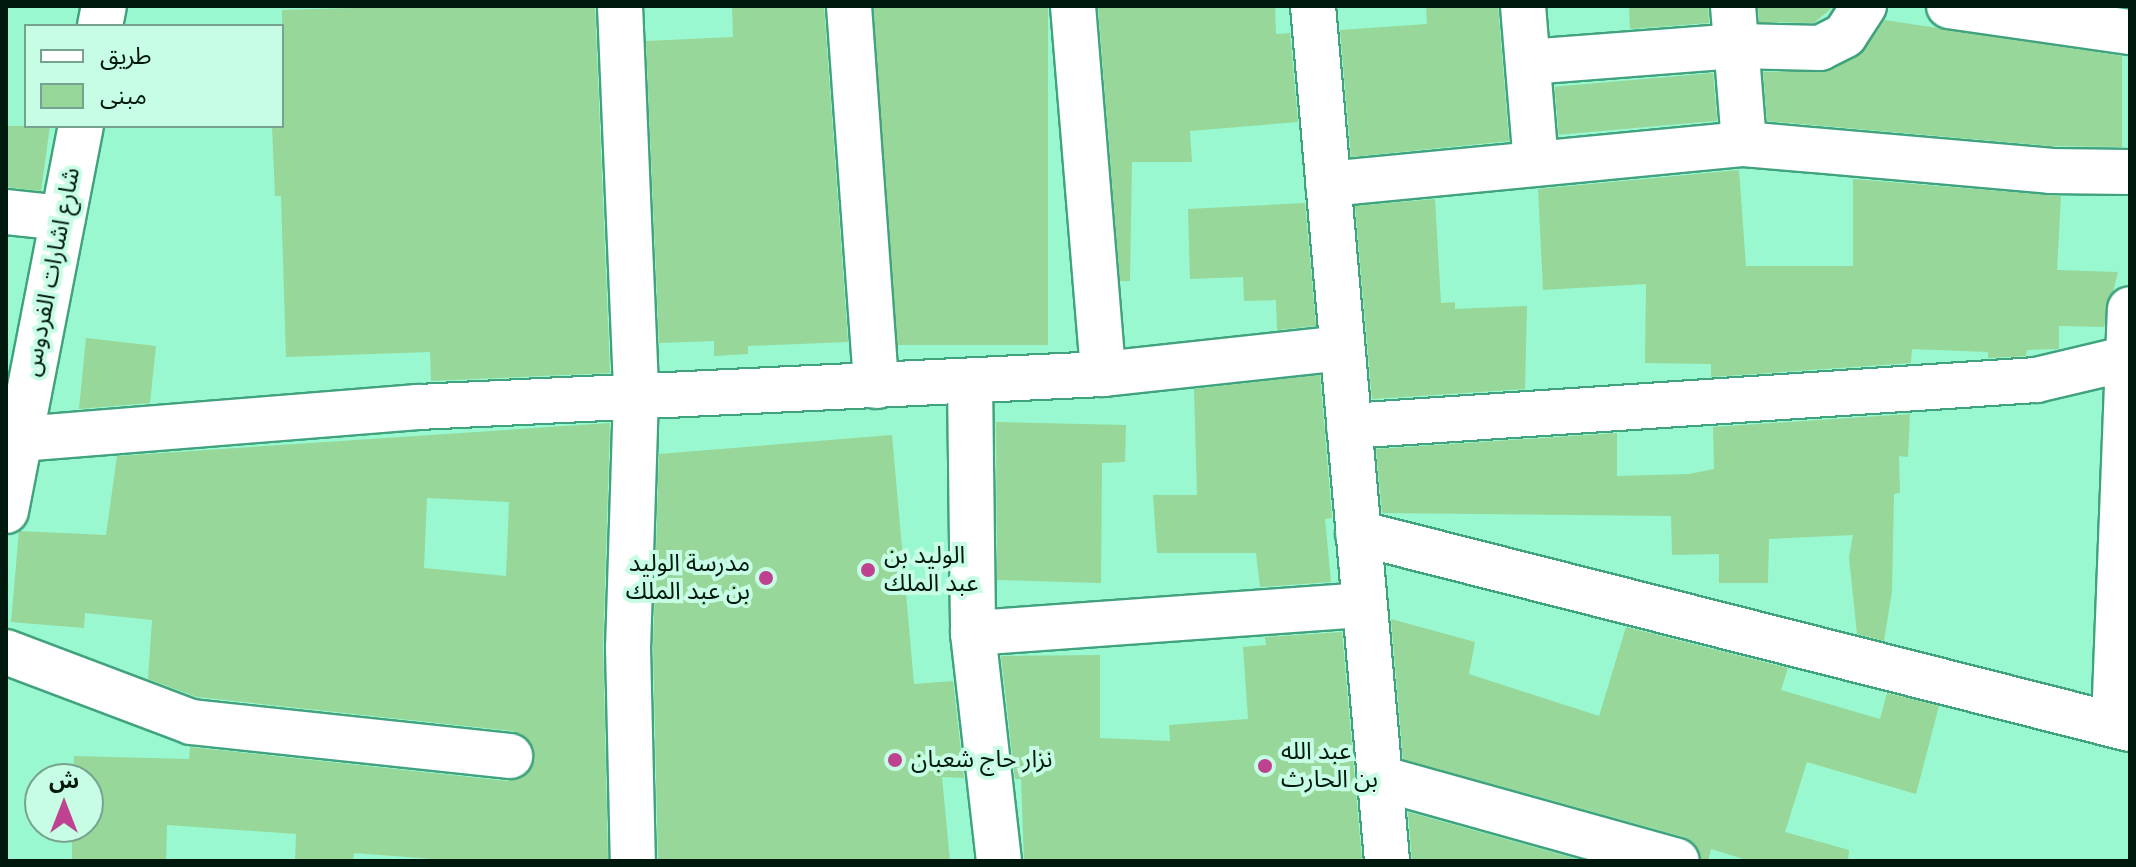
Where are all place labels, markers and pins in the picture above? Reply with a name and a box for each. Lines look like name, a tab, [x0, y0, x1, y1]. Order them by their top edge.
place label: الوليد بن عبد الملك	[884, 542, 978, 598]
place label: مدرسة الوليد بن عبد الملك	[626, 550, 750, 606]
marker: الوليد بن عبد الملك	[859, 561, 877, 579]
marker: مدرسة الوليد بن عبد الملك	[757, 569, 775, 587]
place label: عبد الله بن الحارث	[1281, 738, 1378, 794]
place label: نزار حاج شعبان	[911, 746, 1052, 774]
marker: نزار حاج شعبان	[886, 751, 904, 769]
marker: عبد الله بن الحارث	[1256, 757, 1274, 775]

